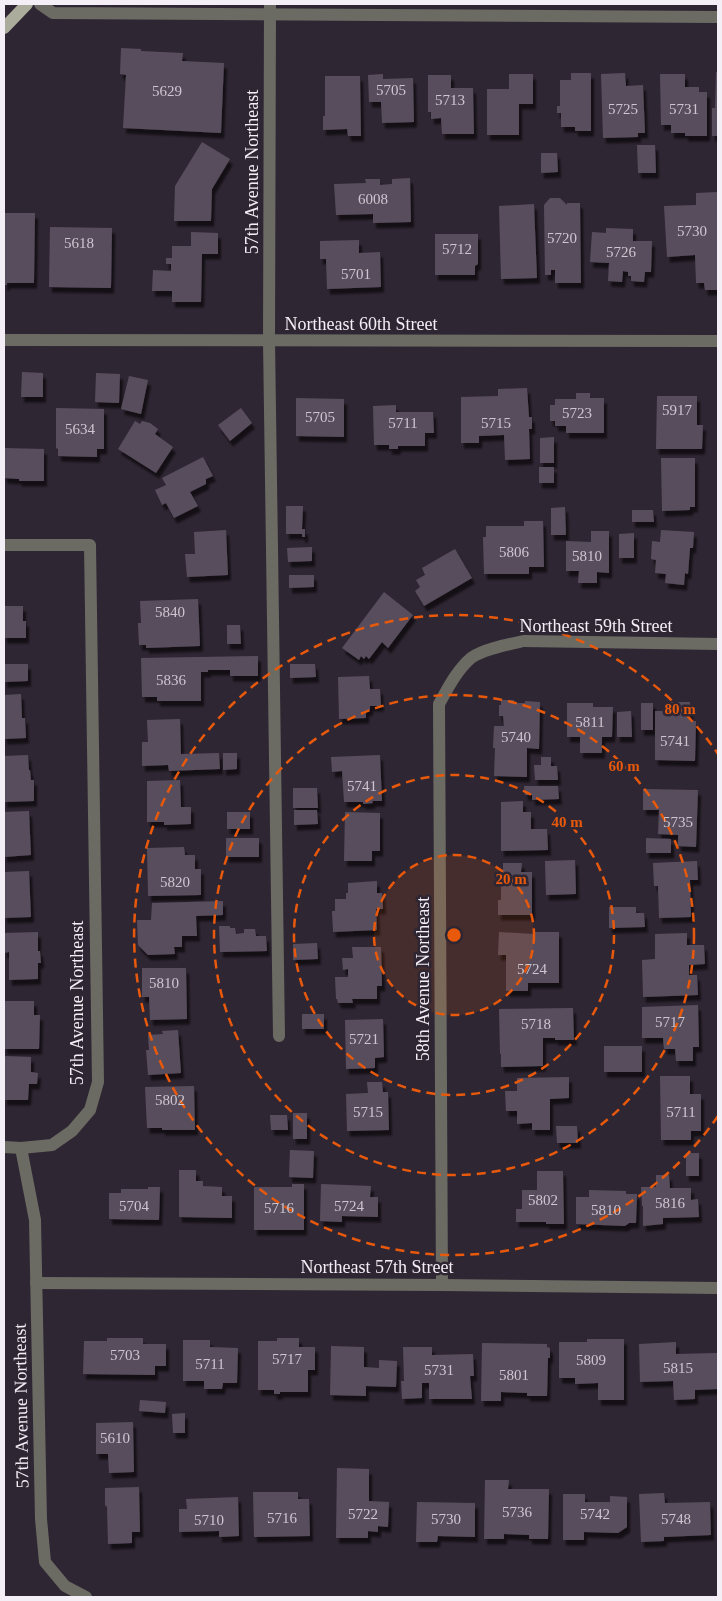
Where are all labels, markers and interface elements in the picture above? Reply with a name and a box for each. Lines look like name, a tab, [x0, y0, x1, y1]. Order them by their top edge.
house number: 5705	[376, 82, 406, 98]
house number: 5629	[152, 83, 182, 99]
street label: 57th Avenue Northeast	[242, 90, 262, 254]
house number: 5713	[435, 92, 465, 108]
house number: 5725	[608, 101, 638, 117]
house number: 5731	[669, 101, 699, 117]
house number: 6008	[358, 191, 388, 207]
house number: 5730	[677, 223, 707, 239]
house number: 5720	[547, 230, 577, 246]
house number: 5618	[64, 235, 94, 251]
house number: 5712	[442, 241, 472, 257]
house number: 5726	[606, 244, 637, 260]
house number: 5701	[341, 266, 371, 282]
street label: Northeast 60th Street	[285, 314, 437, 334]
house number: 5917	[662, 402, 693, 418]
house number: 5723	[562, 405, 592, 421]
house number: 5705	[305, 409, 335, 425]
house number: 5711	[388, 415, 418, 431]
house number: 5715	[481, 415, 511, 431]
house number: 5634	[65, 421, 96, 437]
house number: 5806	[499, 544, 530, 560]
house number: 5810	[572, 548, 602, 564]
house number: 5840	[155, 604, 185, 620]
street label: Northeast 59th Street	[520, 616, 672, 636]
house number: 5836	[156, 672, 187, 688]
text: 80 m	[664, 701, 696, 717]
house number: 5811	[575, 714, 605, 730]
house number: 5740	[501, 729, 531, 745]
house number: 5741	[660, 733, 690, 749]
text: 60 m	[608, 758, 640, 774]
house number: 5741	[347, 778, 377, 794]
text: 40 m	[551, 814, 583, 830]
house number: 5735	[663, 814, 693, 830]
text: 20 m	[495, 871, 527, 887]
house number: 5820	[160, 874, 190, 890]
street label: 58th Avenue Northeast	[413, 897, 433, 1061]
street label: 57th Avenue Northeast	[67, 921, 87, 1085]
centre of rings	[445, 926, 463, 944]
house number: 5724	[517, 961, 548, 977]
house number: 5810	[149, 975, 179, 991]
house number: 5717	[655, 1014, 686, 1030]
house number: 5718	[521, 1016, 551, 1032]
house number: 5721	[349, 1031, 379, 1047]
house number: 5802	[155, 1092, 185, 1108]
house number: 5715	[353, 1104, 383, 1120]
house number: 5711	[666, 1104, 696, 1120]
house number: 5802	[528, 1192, 558, 1208]
house number: 5816	[655, 1195, 686, 1211]
house number: 5704	[119, 1198, 150, 1214]
house number: 5724	[334, 1198, 365, 1214]
house number: 5716	[264, 1200, 295, 1216]
house number: 5810	[591, 1202, 621, 1218]
street label: Northeast 57th Street	[301, 1257, 453, 1277]
street label: 57th Avenue Northeast	[10, 1324, 32, 1488]
house number: 5703	[110, 1347, 140, 1363]
house number: 5717	[272, 1351, 303, 1367]
house number: 5809	[576, 1352, 606, 1368]
house number: 5711	[195, 1356, 225, 1372]
house number: 5815	[663, 1360, 693, 1376]
house number: 5731	[424, 1362, 454, 1378]
house number: 5801	[499, 1367, 529, 1383]
house number: 5610	[100, 1430, 130, 1446]
house number: 5736	[502, 1504, 533, 1520]
house number: 5722	[348, 1506, 378, 1522]
house number: 5742	[580, 1506, 610, 1522]
house number: 5716	[267, 1510, 298, 1526]
house number: 5730	[431, 1511, 461, 1527]
house number: 5748	[661, 1511, 691, 1527]
house number: 5710	[194, 1512, 224, 1528]

